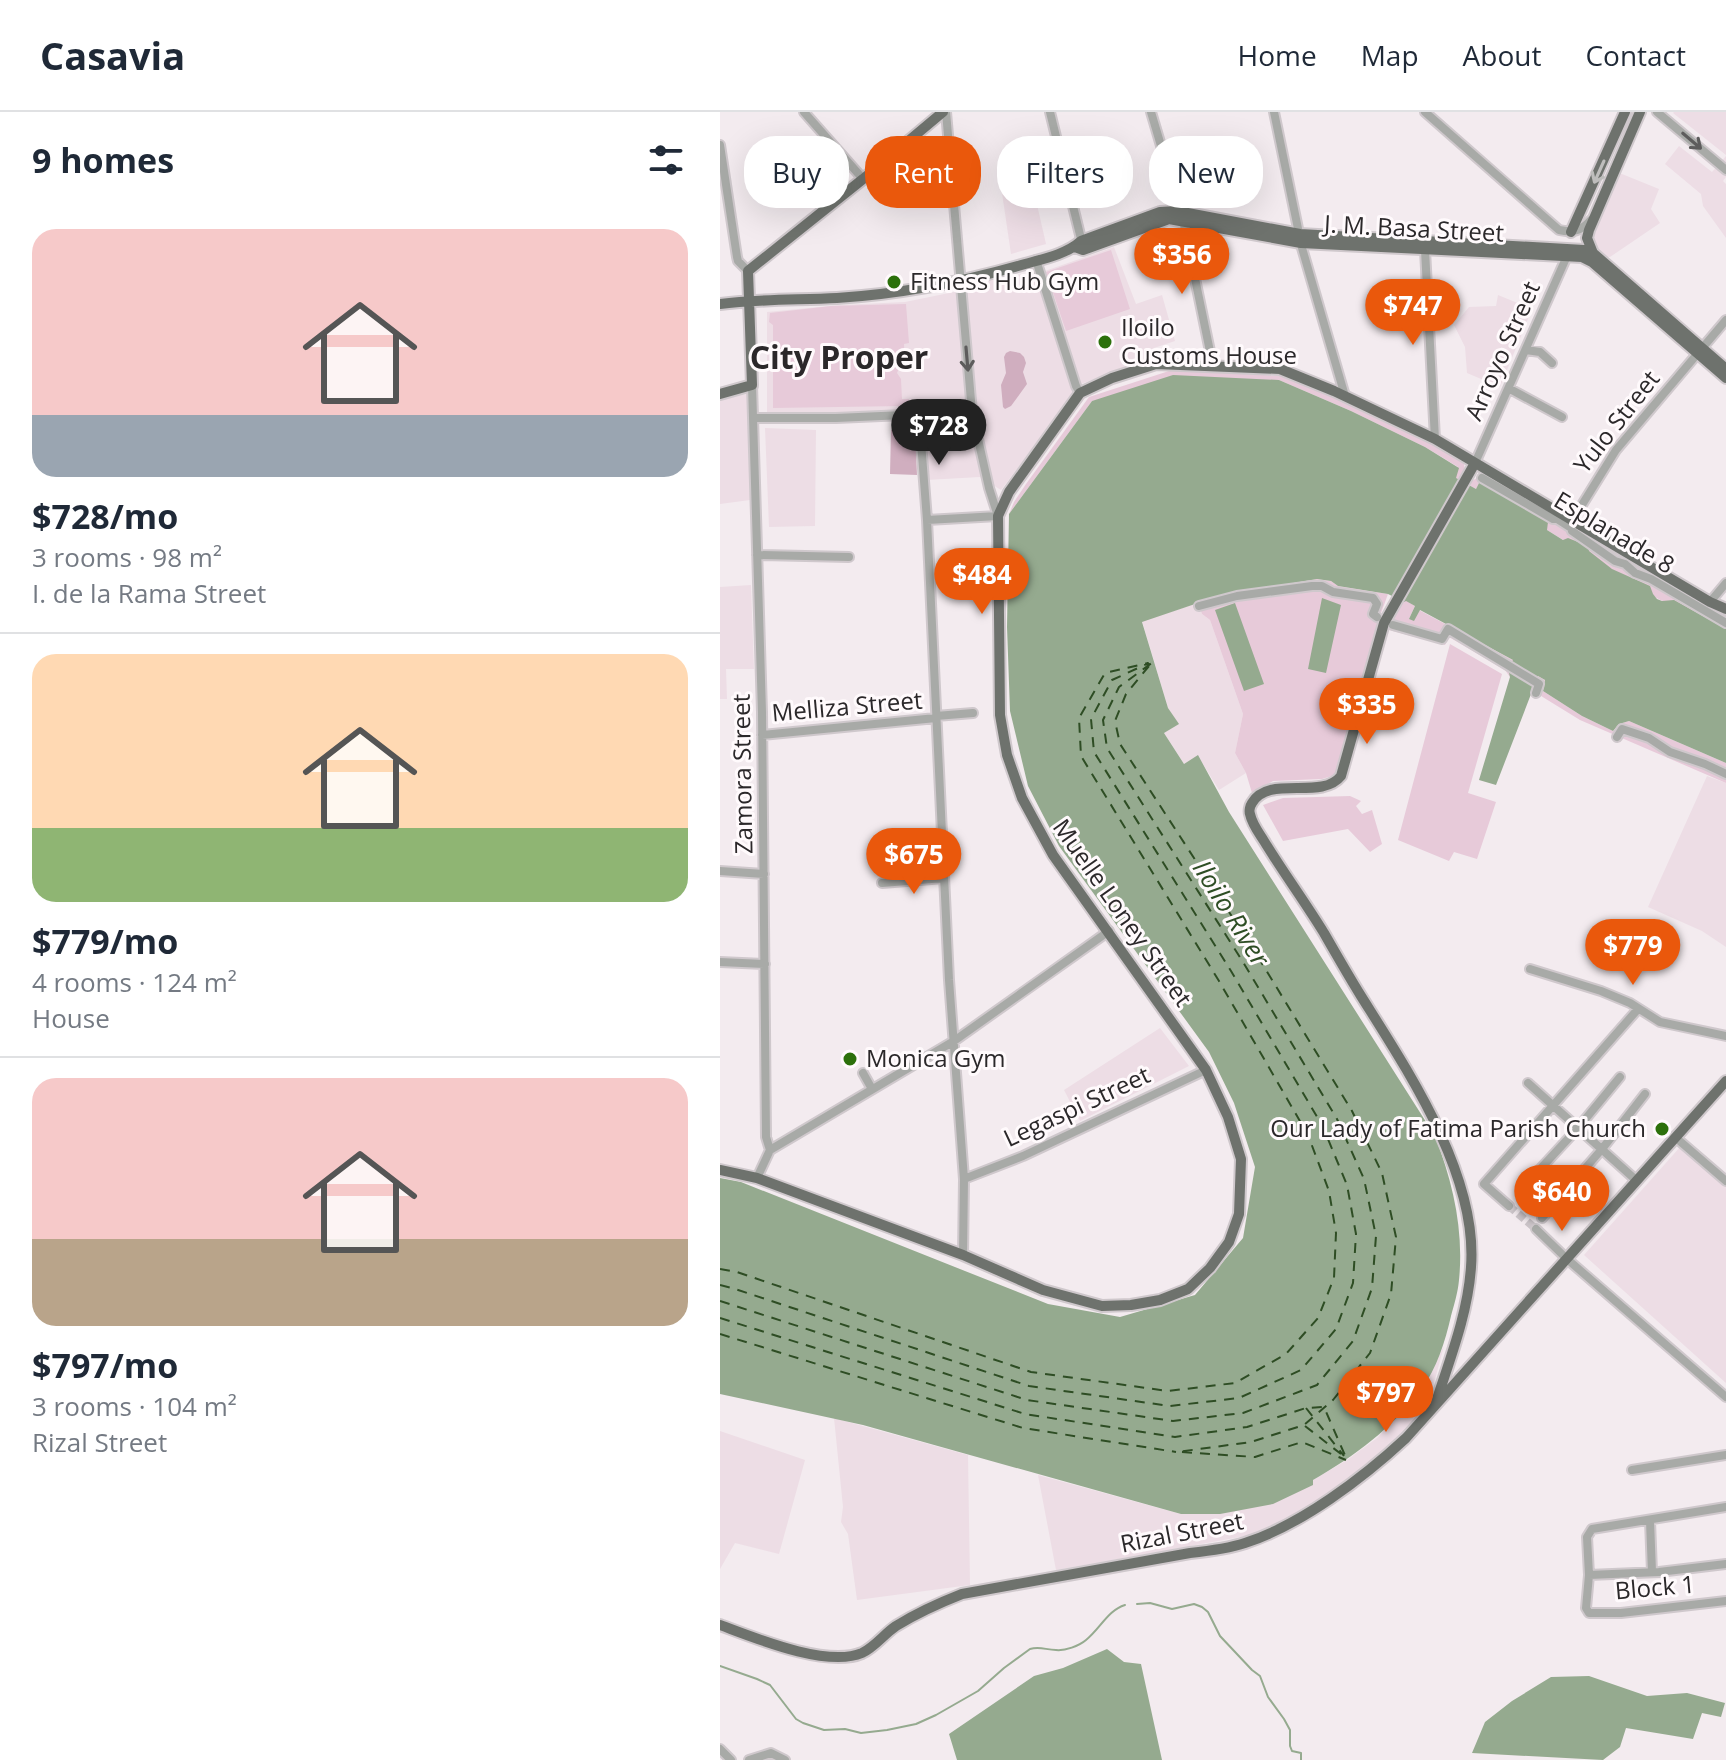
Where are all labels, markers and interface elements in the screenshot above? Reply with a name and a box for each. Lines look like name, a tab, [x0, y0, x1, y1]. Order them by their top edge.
text: Casavia	[40, 29, 185, 81]
text: Home	[1238, 36, 1317, 74]
text: Map	[1361, 36, 1419, 74]
text: About	[1463, 36, 1541, 74]
text: Contact	[1585, 36, 1686, 74]
one-way arrow	[1681, 132, 1701, 150]
chip: Buy	[744, 136, 849, 208]
chip: Rent	[865, 136, 981, 208]
chip: Filters	[997, 136, 1133, 208]
chip: New	[1149, 136, 1263, 208]
text: 9 homes	[32, 137, 174, 183]
icon: filters	[644, 138, 688, 182]
one-way arrow	[1590, 160, 1605, 184]
street label: J. M. Basa Street	[1321, 206, 1505, 249]
pin: $356	[1135, 228, 1229, 296]
text: $356	[1152, 236, 1212, 272]
place label: Fitness Hub Gym	[910, 264, 1099, 297]
marker: Fitness Hub Gym	[885, 273, 903, 291]
street label: Arroyo Street	[1456, 276, 1547, 425]
pin: $747	[1366, 279, 1460, 347]
icon: home	[288, 281, 432, 425]
text: $747	[1383, 287, 1443, 323]
place label: Iloilo Customs House	[1121, 310, 1297, 371]
marker: Iloilo Customs House	[1096, 333, 1114, 351]
district label: City Proper	[750, 335, 928, 378]
one-way arrow	[960, 345, 975, 371]
street label: Yulo Street	[1565, 363, 1666, 479]
pin: $728	[892, 399, 986, 467]
text: $728	[909, 407, 969, 443]
street label: Esplanade 8	[1548, 483, 1681, 581]
text: $728/mo	[32, 493, 178, 539]
text: 3 rooms · 98 m²	[32, 539, 222, 575]
pin: $484	[935, 548, 1029, 616]
text: $484	[952, 556, 1012, 592]
text: I. de la Rama Street	[32, 575, 266, 611]
pin: $335	[1320, 678, 1414, 746]
street label: Melliza Street	[770, 682, 924, 729]
text: $335	[1337, 686, 1397, 722]
street label: Zamora Street	[724, 694, 759, 854]
icon: home	[288, 706, 432, 850]
street label: Muelle Loney Street	[1046, 812, 1200, 1013]
pin: $675	[867, 828, 961, 896]
text: $675	[884, 836, 944, 872]
water label: Iloilo River	[1185, 852, 1280, 974]
text: $779/mo	[32, 918, 178, 964]
pin: $779	[1586, 919, 1680, 987]
text: $779	[1603, 927, 1663, 963]
text: 4 rooms · 124 m²	[32, 964, 237, 1000]
text: House	[32, 1000, 110, 1036]
place label: Monica Gym	[866, 1041, 1006, 1074]
marker: Monica Gym	[841, 1050, 859, 1068]
street label: Legaspi Street	[998, 1057, 1155, 1154]
place label: Our Lady of Fatima Parish Church	[1270, 1111, 1646, 1144]
marker: Our Lady of Fatima Parish Church	[1653, 1120, 1671, 1138]
icon: home	[288, 1130, 432, 1274]
pin: $640	[1515, 1165, 1609, 1233]
text: $640	[1532, 1173, 1592, 1209]
text: $797/mo	[32, 1342, 178, 1388]
pin: $797	[1339, 1366, 1433, 1434]
text: $797	[1356, 1374, 1416, 1410]
text: 3 rooms · 104 m²	[32, 1388, 237, 1424]
text: Rizal Street	[32, 1424, 167, 1460]
street label: Rizal Street	[1117, 1503, 1246, 1560]
street label: Block 1	[1614, 1567, 1696, 1606]

